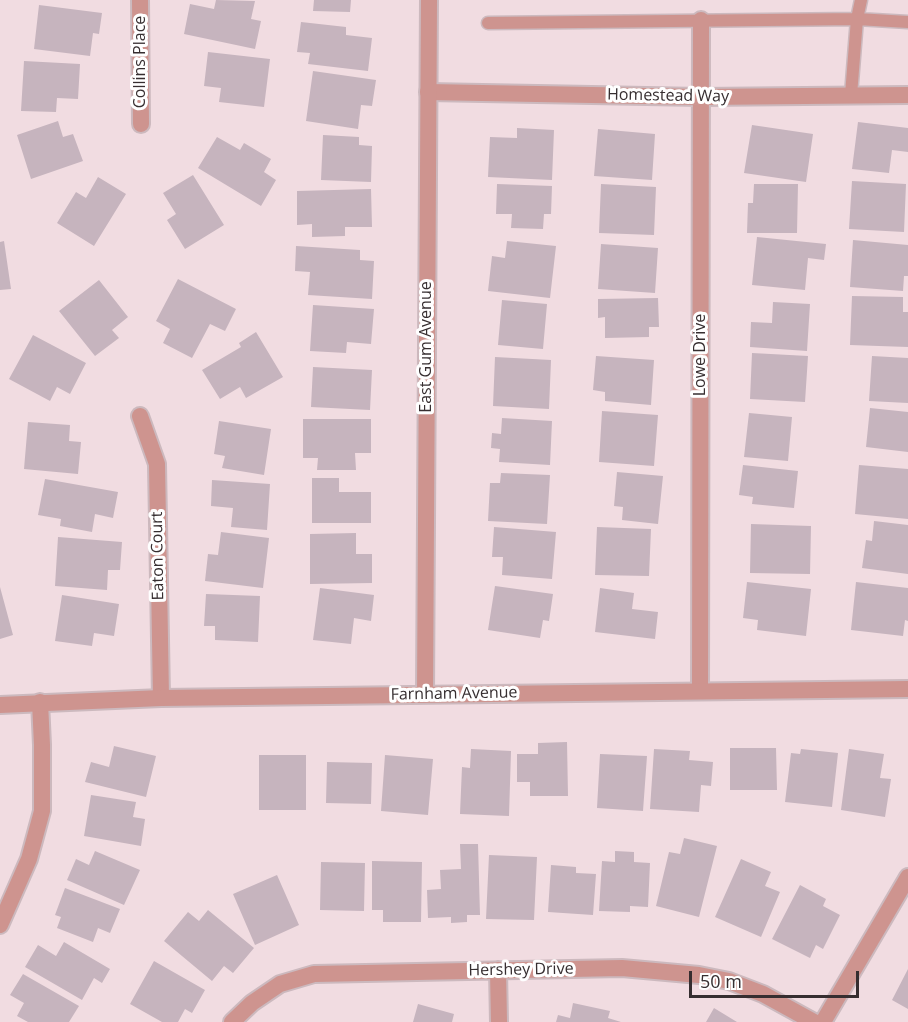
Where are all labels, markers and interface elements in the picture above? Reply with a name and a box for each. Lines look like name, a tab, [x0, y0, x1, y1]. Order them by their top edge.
street label: Collins Place	[130, 16, 150, 108]
street label: Homestead Way	[607, 85, 729, 107]
street label: East Gum Avenue	[416, 281, 436, 413]
street label: Lowe Drive	[690, 314, 710, 396]
street label: Eaton Court	[148, 511, 168, 601]
street label: Farnham Avenue	[390, 683, 518, 705]
street label: Hershey Drive	[468, 959, 574, 981]
scale bar	[692, 959, 862, 997]
text: 50 m	[700, 969, 742, 993]

